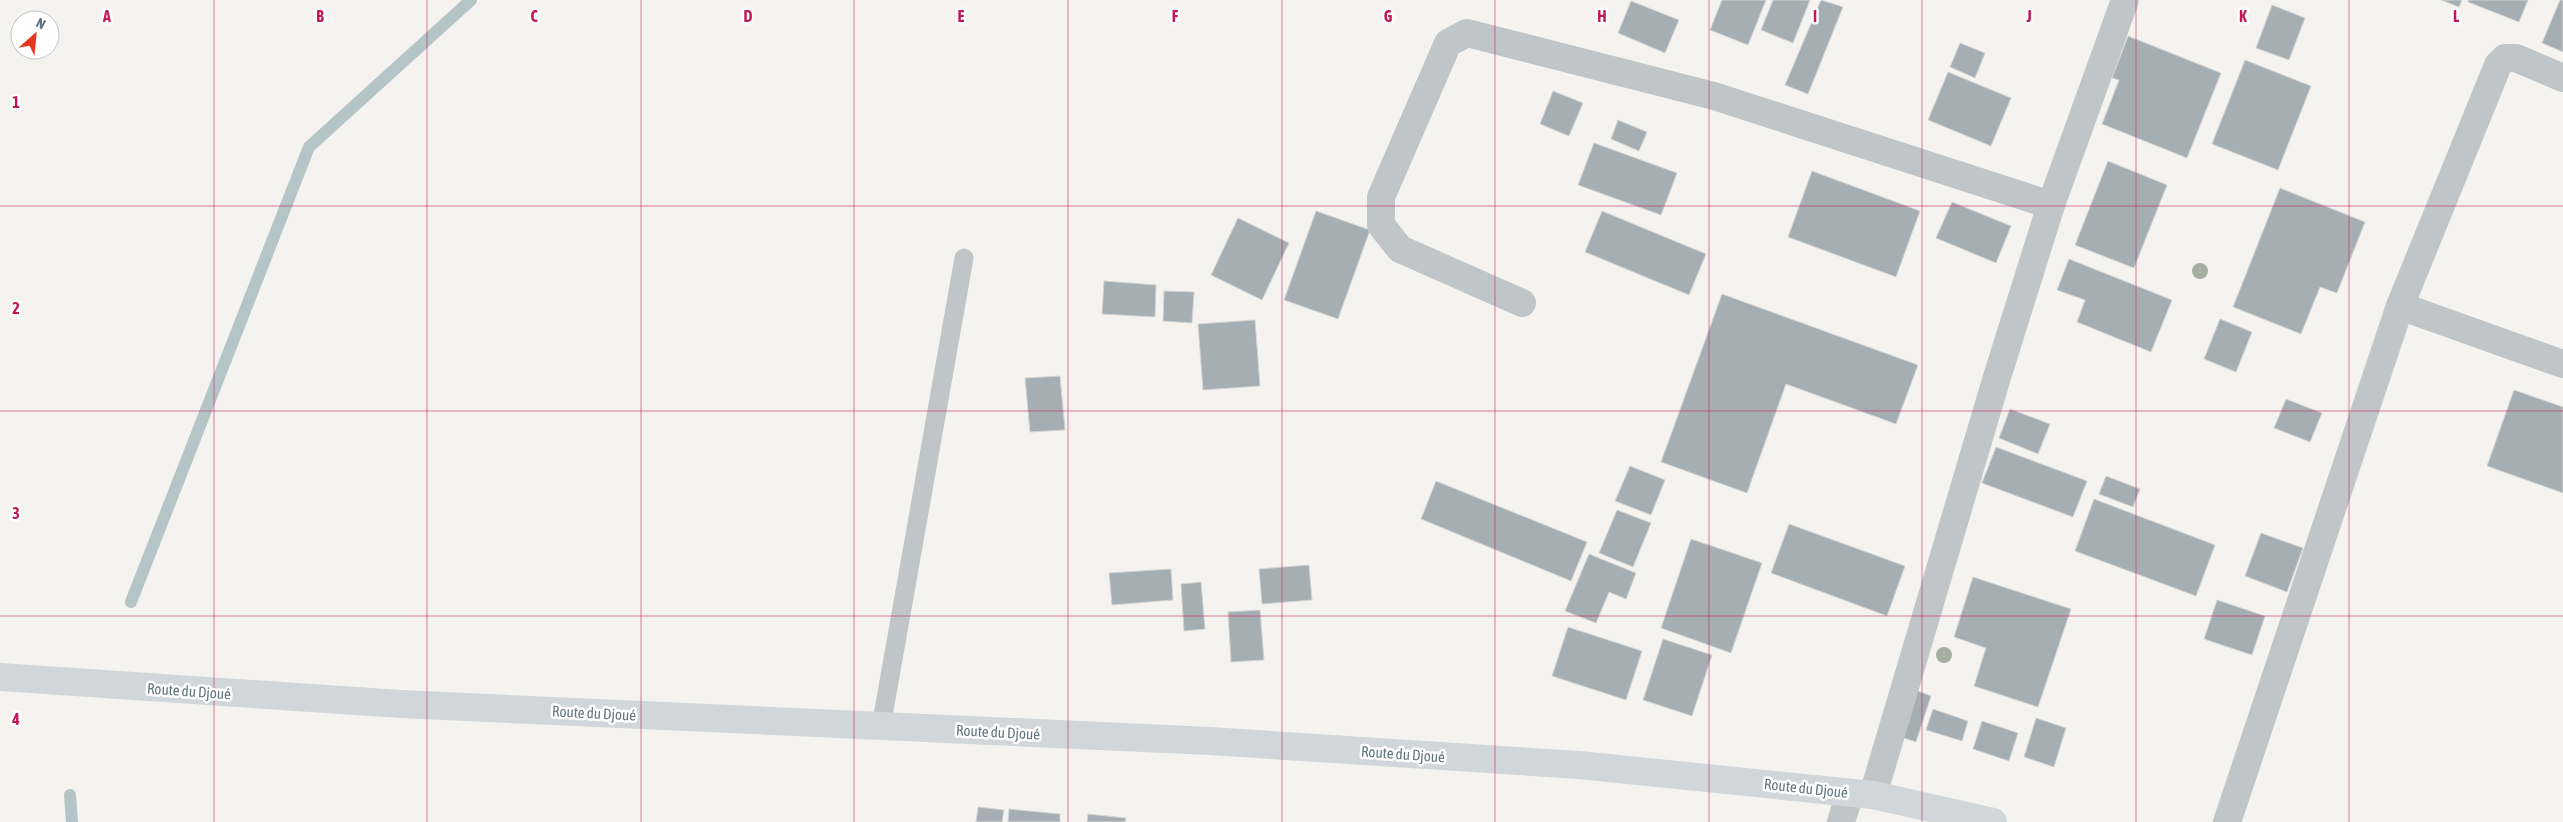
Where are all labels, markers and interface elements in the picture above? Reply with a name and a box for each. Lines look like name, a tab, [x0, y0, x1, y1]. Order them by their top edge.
text: A	[102, 7, 111, 25]
text: B	[316, 7, 324, 25]
text: C	[530, 7, 538, 25]
text: D	[744, 7, 753, 25]
text: E	[958, 7, 965, 25]
text: F	[1172, 7, 1179, 25]
text: G	[1384, 7, 1393, 25]
text: H	[1597, 7, 1607, 25]
text: I	[1813, 7, 1817, 25]
text: J	[2025, 7, 2032, 25]
text: K	[2239, 7, 2247, 25]
text: L	[2453, 7, 2460, 25]
north arrow	[10, 10, 60, 60]
text: N	[34, 14, 48, 32]
text: 1	[12, 93, 20, 111]
text: 2	[12, 299, 20, 317]
text: 3	[12, 504, 20, 522]
street label: Route du Djoué	[146, 680, 232, 702]
street label: Route du Djoué	[552, 702, 637, 724]
text: 4	[11, 710, 20, 728]
street label: Route du Djoué	[956, 721, 1041, 743]
street label: Route du Djoué	[1360, 743, 1446, 765]
street label: Route du Djoué	[1763, 775, 1849, 801]

